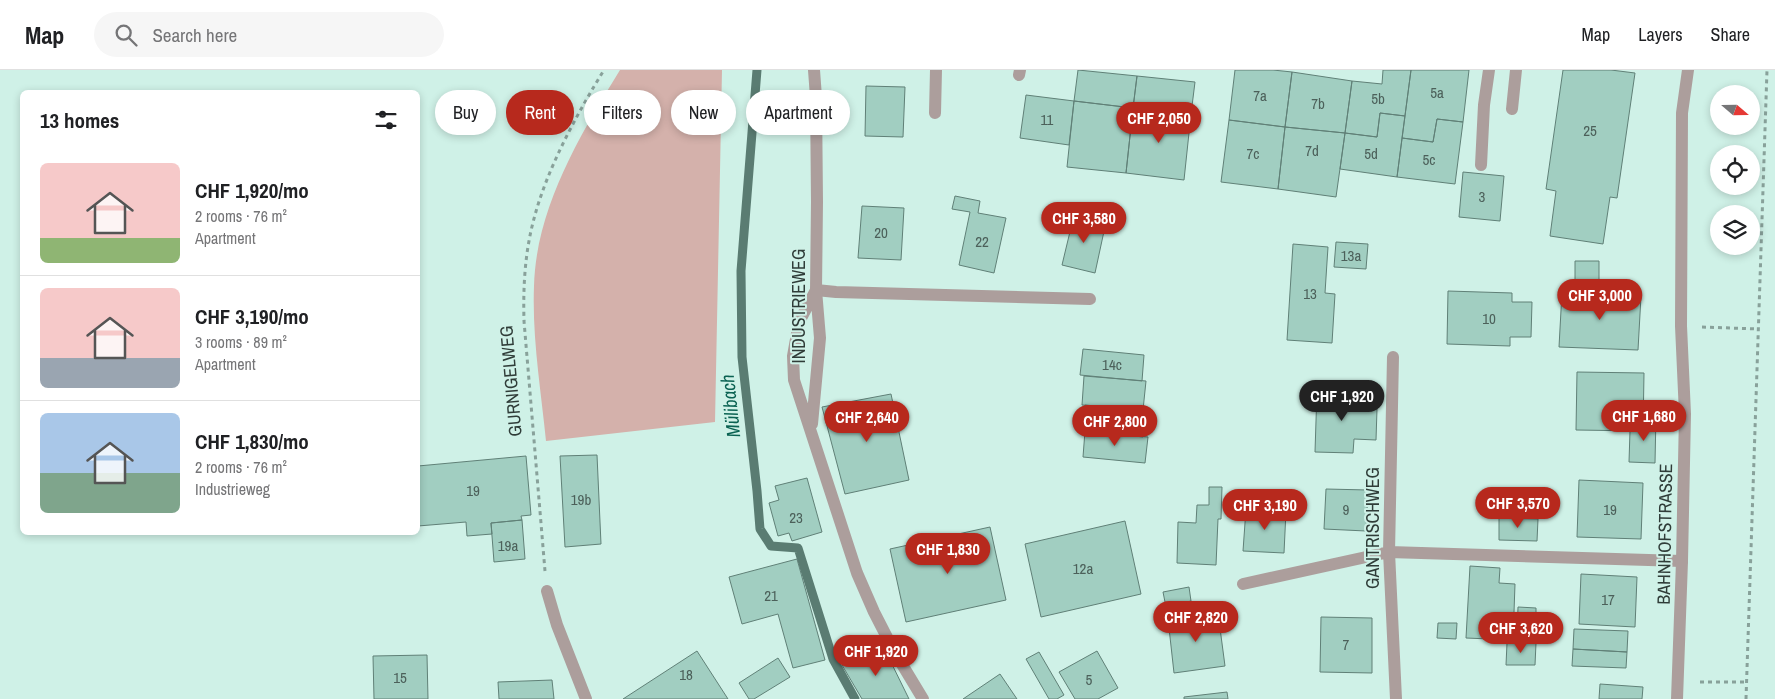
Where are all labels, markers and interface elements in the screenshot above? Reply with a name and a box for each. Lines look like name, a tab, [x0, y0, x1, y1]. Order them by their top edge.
search box	[94, 12, 444, 57]
text: Map	[25, 19, 64, 51]
icon: search	[112, 21, 140, 49]
text: Search here	[152, 22, 237, 48]
text: Map	[1582, 22, 1610, 47]
text: Layers	[1638, 22, 1683, 47]
text: Share	[1711, 22, 1750, 47]
house number: 5a	[1430, 82, 1444, 103]
house number: 7a	[1253, 85, 1267, 106]
north arrow	[1710, 85, 1760, 135]
map controls	[1710, 85, 1760, 255]
house number: 5b	[1371, 88, 1385, 109]
chip: Buy	[435, 90, 496, 135]
chip: Rent	[506, 90, 574, 135]
chip: Filters	[584, 90, 661, 135]
chip: New	[671, 90, 736, 135]
chip: Apartment	[746, 90, 850, 135]
house number: 7b	[1311, 93, 1325, 114]
pin: CHF 2,050	[1102, 102, 1216, 144]
text: 13 homes	[40, 106, 119, 135]
icon: filters	[372, 106, 400, 134]
text: CHF 2,050	[1127, 107, 1191, 129]
house number: 11	[1041, 109, 1054, 130]
house number: 25	[1583, 120, 1597, 141]
house number: 7d	[1305, 140, 1319, 161]
house number: 7c	[1247, 143, 1260, 164]
house number: 5d	[1364, 143, 1378, 164]
button: locate	[1710, 145, 1760, 195]
house number: 5c	[1423, 149, 1436, 170]
text: CHF 1,920/mo	[195, 176, 309, 205]
icon: home	[80, 183, 140, 243]
house number: 3	[1479, 186, 1486, 207]
pin: CHF 3,580	[1027, 202, 1141, 244]
text: 2 rooms · 76 m²	[195, 205, 287, 227]
button: layers	[1710, 205, 1760, 255]
text: CHF 3,580	[1052, 207, 1116, 229]
house number: 20	[874, 222, 888, 243]
text: Apartment	[195, 227, 256, 249]
house number: 22	[975, 231, 989, 252]
house number: 13a	[1341, 245, 1361, 266]
street label: INDUSTRIEWEG	[786, 249, 811, 363]
pin: CHF 3,000	[1543, 278, 1657, 321]
house number: 13	[1303, 283, 1317, 304]
text: CHF 3,000	[1568, 284, 1632, 306]
text: CHF 3,190/mo	[195, 302, 309, 331]
icon: home	[80, 308, 140, 368]
house number: 10	[1482, 308, 1496, 329]
street label: GURNIGELWEG	[493, 325, 528, 438]
text: 3 rooms · 89 m²	[195, 331, 287, 353]
text: Apartment	[195, 353, 256, 375]
house number: 14c	[1102, 354, 1122, 375]
water label: Mülibach	[714, 373, 746, 439]
pin: CHF 1,920	[1285, 380, 1399, 422]
text: CHF 1,920	[1310, 385, 1374, 407]
pin: CHF 2,640	[810, 400, 924, 443]
pin: CHF 1,680	[1587, 400, 1701, 442]
pin: CHF 2,800	[1058, 404, 1172, 447]
text: CHF 1,680	[1612, 405, 1676, 427]
text: CHF 2,640	[835, 406, 899, 428]
text: CHF 2,800	[1083, 410, 1147, 432]
text: CHF 1,830/mo	[195, 427, 309, 456]
icon: home	[80, 433, 140, 493]
text: 2 rooms · 76 m²	[195, 456, 287, 478]
street label: BAHNHOFSTRASSE	[1651, 463, 1678, 605]
street label: GANTRISCHWEG	[1360, 467, 1385, 589]
text: Industrieweg	[195, 478, 270, 500]
house number: 19	[466, 480, 480, 501]
pin: CHF 3,570	[1461, 486, 1575, 529]
pin: CHF 3,190	[1208, 488, 1322, 531]
house number: 19b	[571, 489, 591, 510]
text: CHF 3,570	[1486, 492, 1550, 514]
text: CHF 3,190	[1233, 494, 1297, 516]
house number: 9	[1343, 499, 1350, 520]
house number: 19	[1603, 499, 1617, 520]
house number: 23	[789, 507, 803, 528]
pin: CHF 1,830	[891, 532, 1005, 575]
house number: 19a	[498, 535, 518, 556]
text: CHF 1,830	[916, 538, 980, 560]
house number: 12a	[1073, 558, 1093, 579]
house number: 21	[764, 585, 778, 606]
house number: 17	[1601, 589, 1615, 610]
pin: CHF 2,820	[1139, 600, 1253, 643]
text: CHF 2,820	[1164, 606, 1228, 628]
pin: CHF 3,620	[1464, 612, 1578, 654]
text: CHF 3,620	[1489, 617, 1553, 639]
pin: CHF 1,920	[819, 634, 933, 677]
house number: 7	[1343, 634, 1350, 655]
text: CHF 1,920	[844, 640, 908, 662]
house number: 18	[679, 664, 693, 685]
house number: 15	[393, 667, 407, 688]
house number: 5	[1086, 669, 1093, 690]

